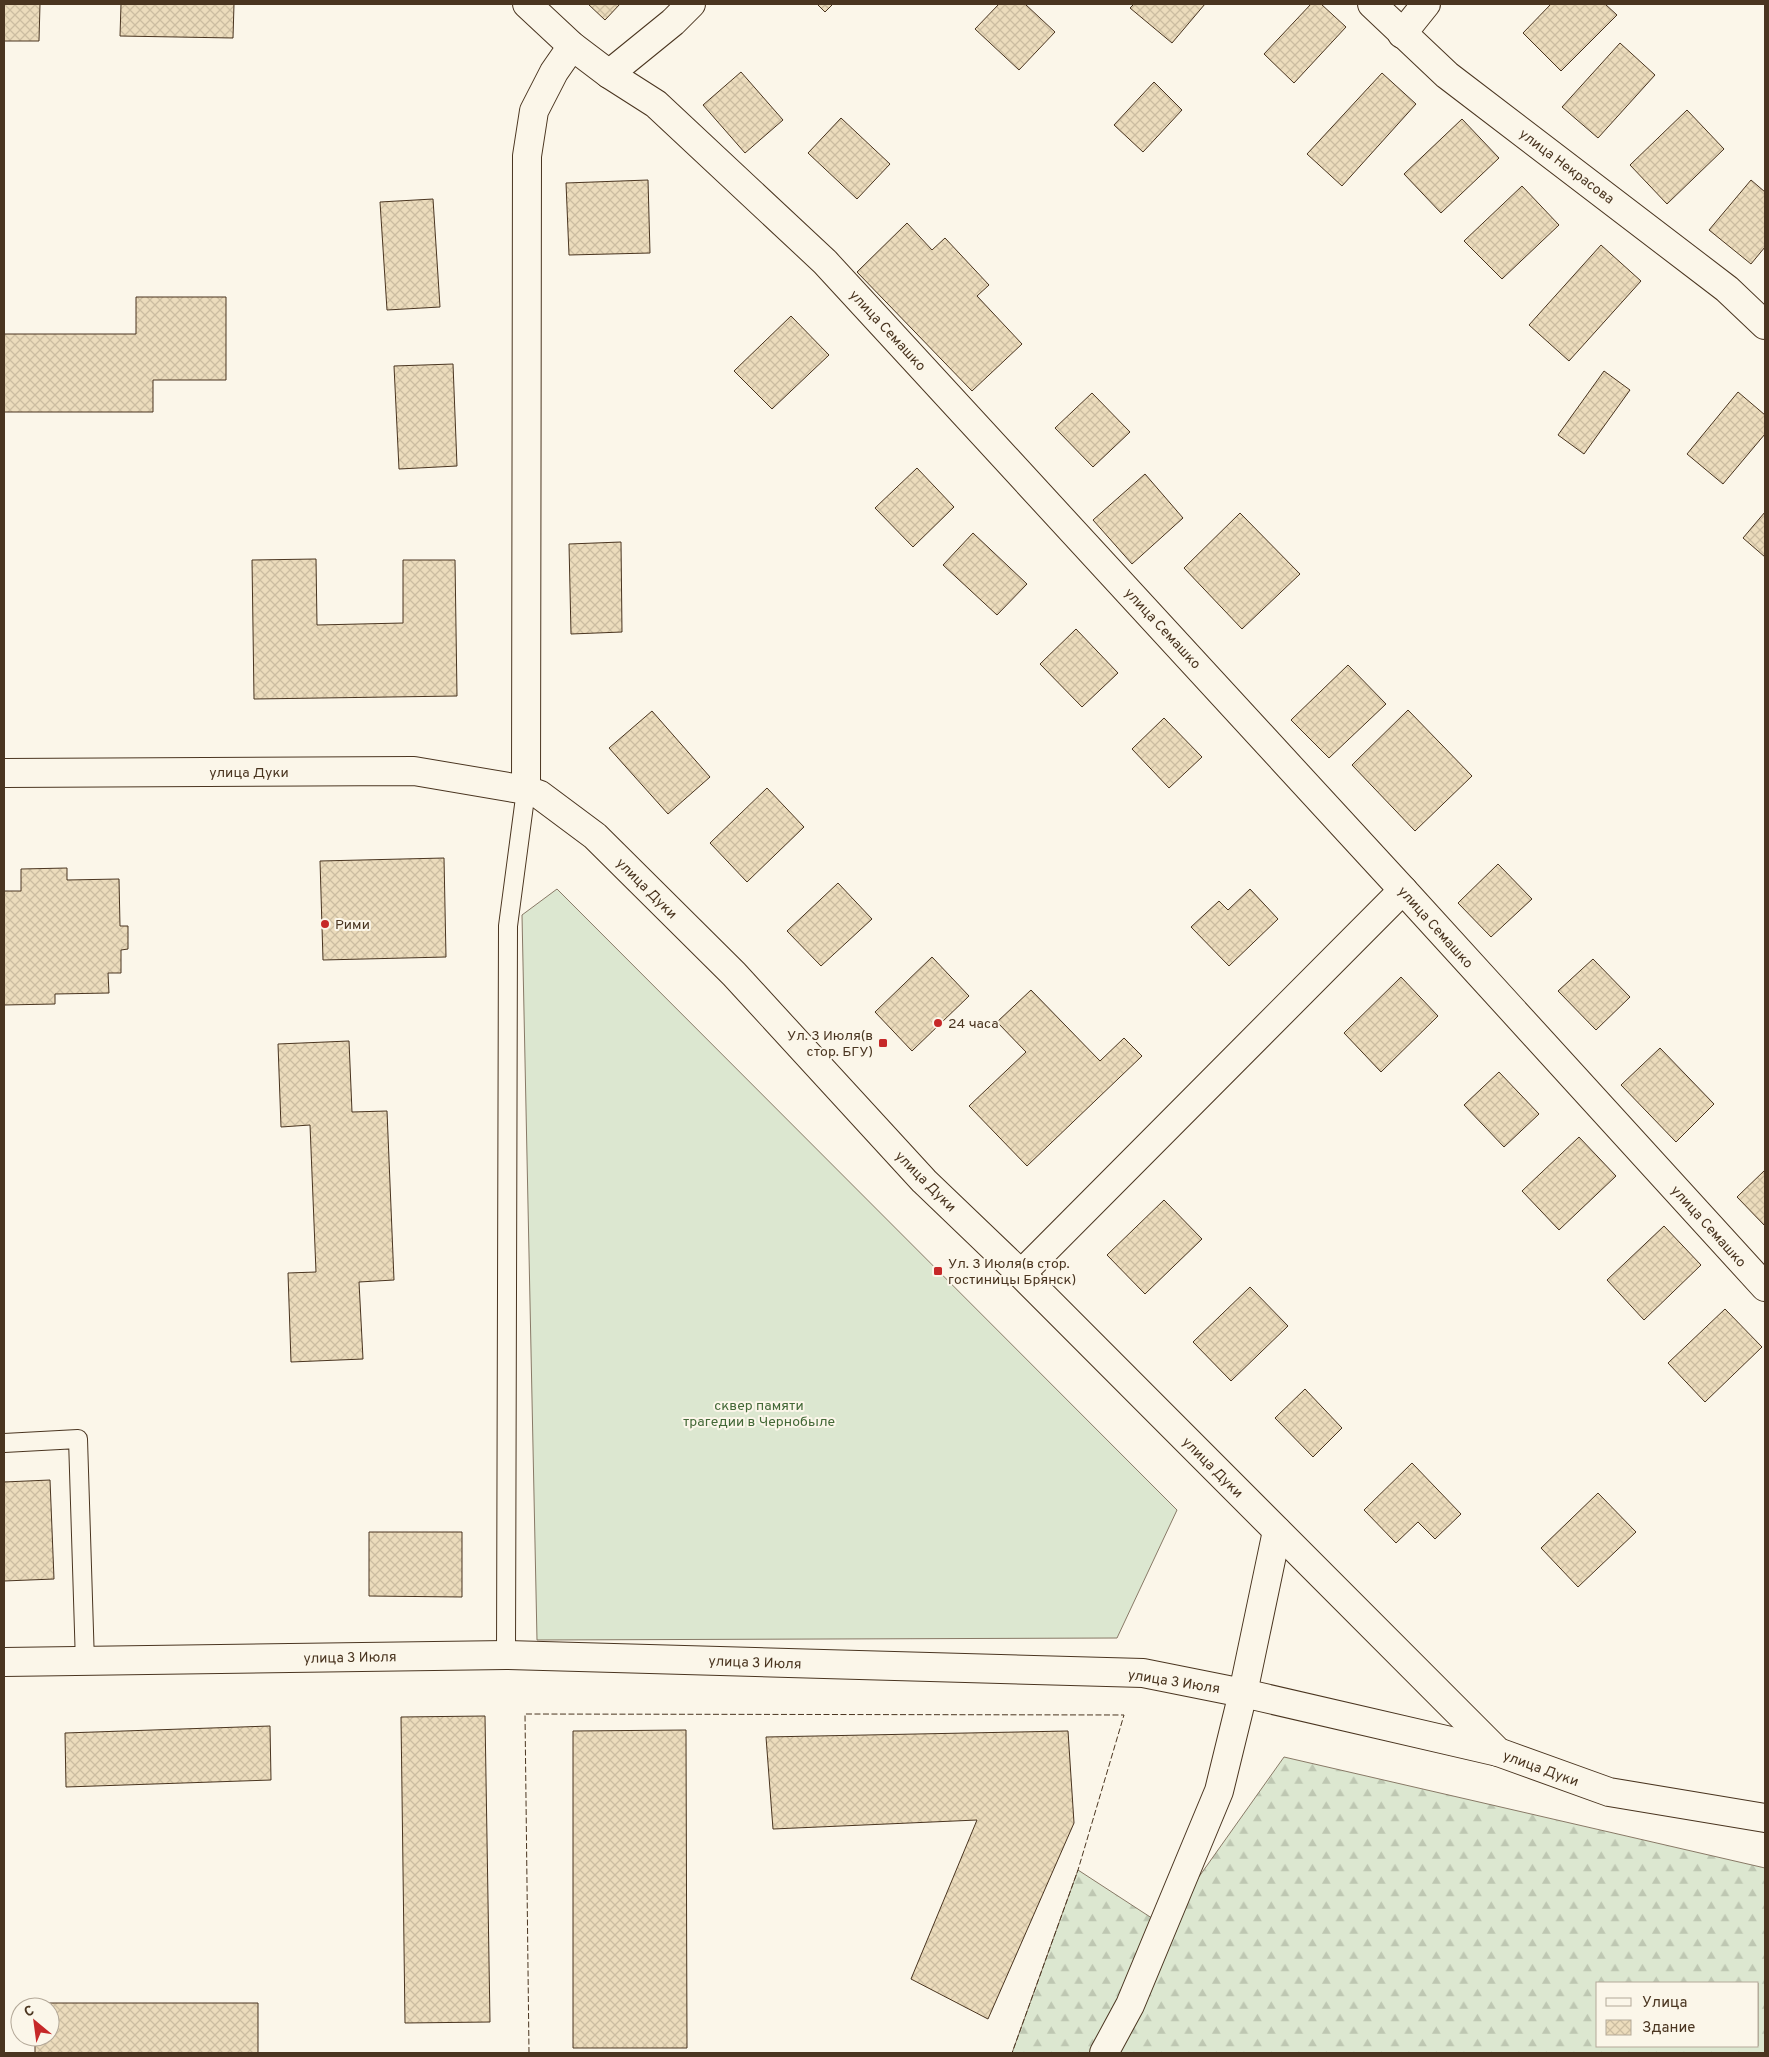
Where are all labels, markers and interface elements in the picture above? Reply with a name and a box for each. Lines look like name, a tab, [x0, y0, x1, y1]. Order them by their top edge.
street label: улица Некрасова	[1515, 126, 1617, 209]
street label: улица Семашко	[845, 287, 929, 375]
street label: улица Семашко	[1120, 585, 1204, 673]
street label: улица Дуки	[209, 765, 289, 782]
street label: улица Дуки	[612, 855, 680, 923]
street label: улица Семашко	[1394, 883, 1476, 973]
place label: Рими	[335, 917, 370, 934]
marker: Рими	[319, 918, 331, 930]
place label: 24 часа	[948, 1016, 999, 1033]
marker: 24 часа	[932, 1017, 944, 1029]
place label: Ул. 3 Июля(в стор. БГУ)	[787, 1028, 873, 1061]
marker: Ул. 3 Июля(в стор. БГУ)	[877, 1037, 889, 1049]
street label: улица Дуки	[891, 1148, 959, 1216]
street label: улица Семашко	[1667, 1182, 1749, 1272]
place label: Ул. 3 Июля(в стор. гостиницы Брянск)	[948, 1256, 1076, 1289]
marker: Ул. 3 Июля(в стор. гостиницы Брянск)	[932, 1265, 944, 1277]
park label: сквер памяти трагедии в Чернобыле	[683, 1398, 835, 1431]
street label: улица Дуки	[1178, 1434, 1246, 1502]
street label: улица 3 Июля	[303, 1649, 397, 1668]
street label: улица 3 Июля	[708, 1653, 802, 1674]
street label: улица 3 Июля	[1126, 1667, 1221, 1698]
street label: улица Дуки	[1500, 1748, 1581, 1791]
legend	[1596, 1982, 1759, 2047]
text: Улица	[1642, 1994, 1687, 2013]
north arrow	[10, 1997, 60, 2047]
text: С	[21, 2002, 38, 2022]
text: Здание	[1642, 2019, 1695, 2038]

